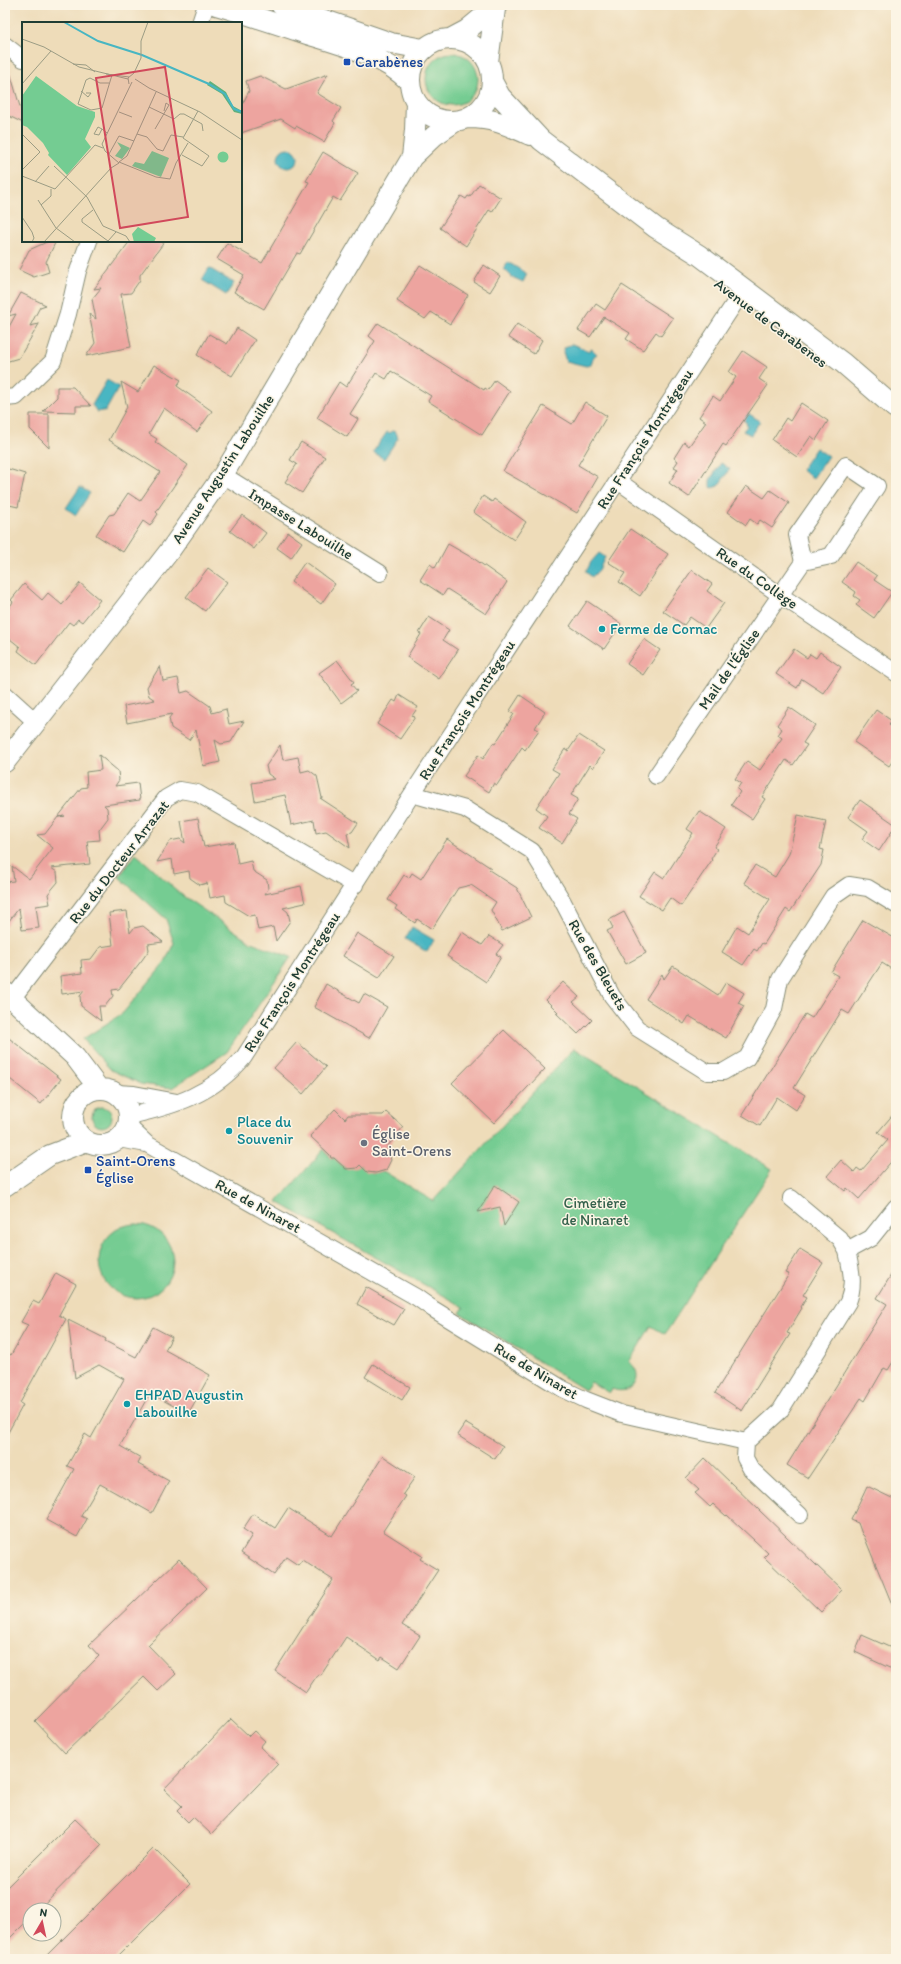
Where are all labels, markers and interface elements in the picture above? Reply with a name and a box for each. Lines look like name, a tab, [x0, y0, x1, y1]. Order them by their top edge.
inset map	[22, 22, 242, 242]
place label: Carabènes	[355, 53, 423, 71]
marker: Carabènes	[342, 57, 352, 67]
street label: Avenue de Carabenes	[711, 275, 831, 372]
street label: Rue François Montrégeau	[593, 365, 697, 512]
street label: Avenue Augustin Labouilhe	[168, 391, 278, 547]
street label: Impasse Labouilhe	[245, 485, 357, 563]
street label: Rue du Collège	[713, 543, 801, 613]
place label: Ferme de Cornac	[610, 620, 717, 638]
marker: Ferme de Cornac	[597, 624, 607, 634]
street label: Mail de l'Église	[694, 625, 764, 713]
street label: Rue François Montrégeau	[415, 636, 519, 783]
street label: Rue du Docteur Arrazat	[65, 796, 173, 927]
street label: Rue François Montrégeau	[240, 908, 344, 1055]
street label: Rue des Bleuets	[565, 916, 632, 1014]
place label: Place du Souvenir	[237, 1113, 293, 1148]
place label: Église Saint-Orens	[372, 1125, 452, 1160]
marker: Place du Souvenir	[224, 1126, 234, 1136]
marker: Église Saint-Orens	[359, 1138, 369, 1148]
place label: Saint-Orens Église	[96, 1152, 176, 1187]
marker: Saint-Orens Église	[83, 1165, 93, 1175]
street label: Rue de Ninaret	[212, 1175, 304, 1237]
park label: Cimetière de Ninaret	[561, 1194, 629, 1229]
street label: Rue de Ninaret	[491, 1339, 582, 1403]
place label: EHPAD Augustin Labouilhe	[135, 1386, 244, 1421]
marker: EHPAD Augustin Labouilhe	[122, 1399, 132, 1409]
north arrow	[22, 1902, 62, 1942]
text: N	[39, 1906, 48, 1920]

